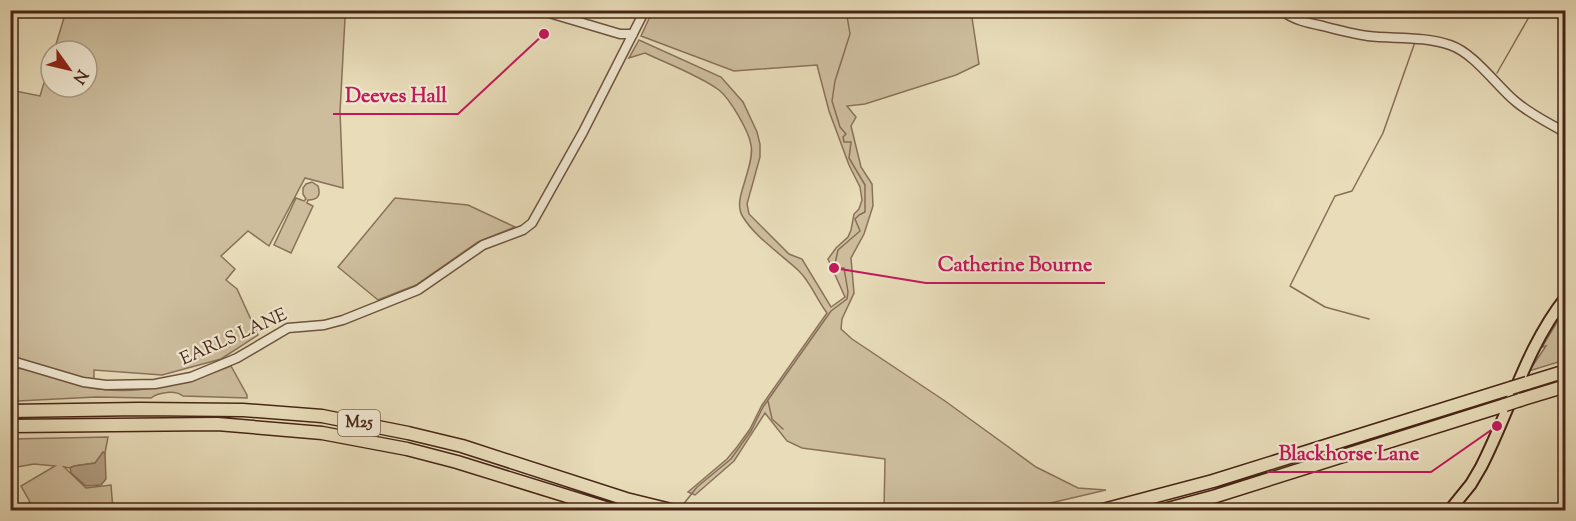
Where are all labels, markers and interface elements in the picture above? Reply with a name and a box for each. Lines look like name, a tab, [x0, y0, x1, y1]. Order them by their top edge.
north arrow	[39, 39, 99, 99]
text: N	[66, 64, 92, 88]
callout: Deeves Hall	[333, 76, 458, 114]
text: Deeves Hall	[345, 83, 447, 112]
callout: Catherine Bourne	[926, 245, 1105, 283]
text: Catherine Bourne	[938, 252, 1092, 281]
street label: EARLS LANE	[176, 303, 292, 373]
road number: M25	[338, 410, 380, 436]
callout: Blackhorse Lane	[1267, 434, 1431, 472]
text: Blackhorse Lane	[1279, 441, 1419, 470]

